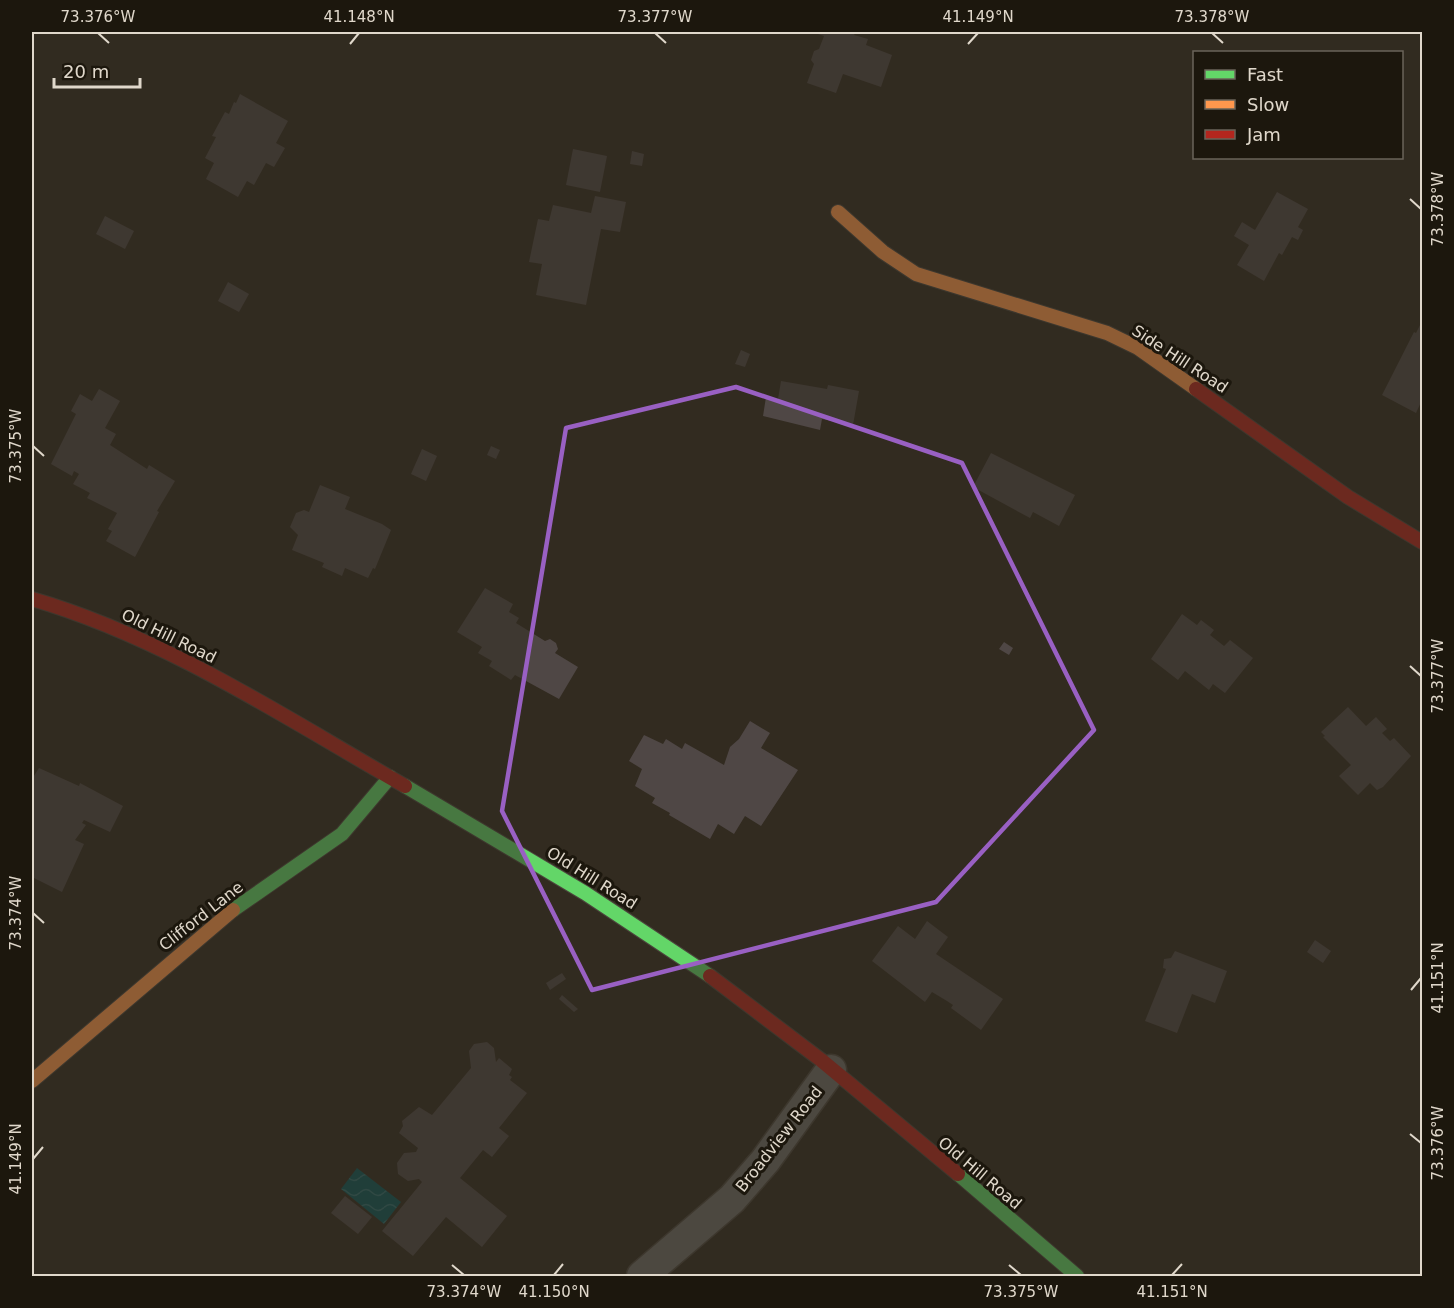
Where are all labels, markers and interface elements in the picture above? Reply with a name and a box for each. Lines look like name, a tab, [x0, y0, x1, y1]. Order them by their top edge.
text: 73.376°W	[61, 8, 136, 26]
text: 41.148°N	[323, 8, 395, 26]
text: 73.377°W	[618, 8, 693, 26]
text: 41.149°N	[942, 8, 1014, 26]
text: 73.378°W	[1175, 8, 1250, 26]
scale bar	[54, 51, 140, 89]
legend	[1193, 51, 1403, 159]
text: 20 m	[63, 61, 109, 82]
text: Fast	[1247, 64, 1283, 85]
text: Slow	[1247, 94, 1289, 115]
text: Jam	[1246, 124, 1281, 145]
text: 73.378°W	[1429, 171, 1447, 246]
street label: Side Hill Road	[1129, 321, 1231, 397]
text: 73.375°W	[7, 408, 25, 483]
street label: Old Hill Road	[119, 605, 219, 667]
text: 73.377°W	[1429, 638, 1447, 713]
street label: Old Hill Road	[543, 843, 641, 913]
text: 73.374°W	[7, 875, 25, 950]
street label: Clifford Lane	[155, 877, 247, 955]
text: 41.151°N	[1429, 942, 1447, 1014]
street label: Broadview Road	[732, 1082, 826, 1196]
text: 73.376°W	[1429, 1105, 1447, 1180]
text: 41.149°N	[7, 1123, 25, 1195]
street label: Old Hill Road	[934, 1133, 1026, 1213]
text: 73.374°W	[427, 1283, 502, 1301]
text: 41.150°N	[518, 1283, 590, 1301]
text: 73.375°W	[984, 1283, 1059, 1301]
text: 41.151°N	[1136, 1283, 1208, 1301]

